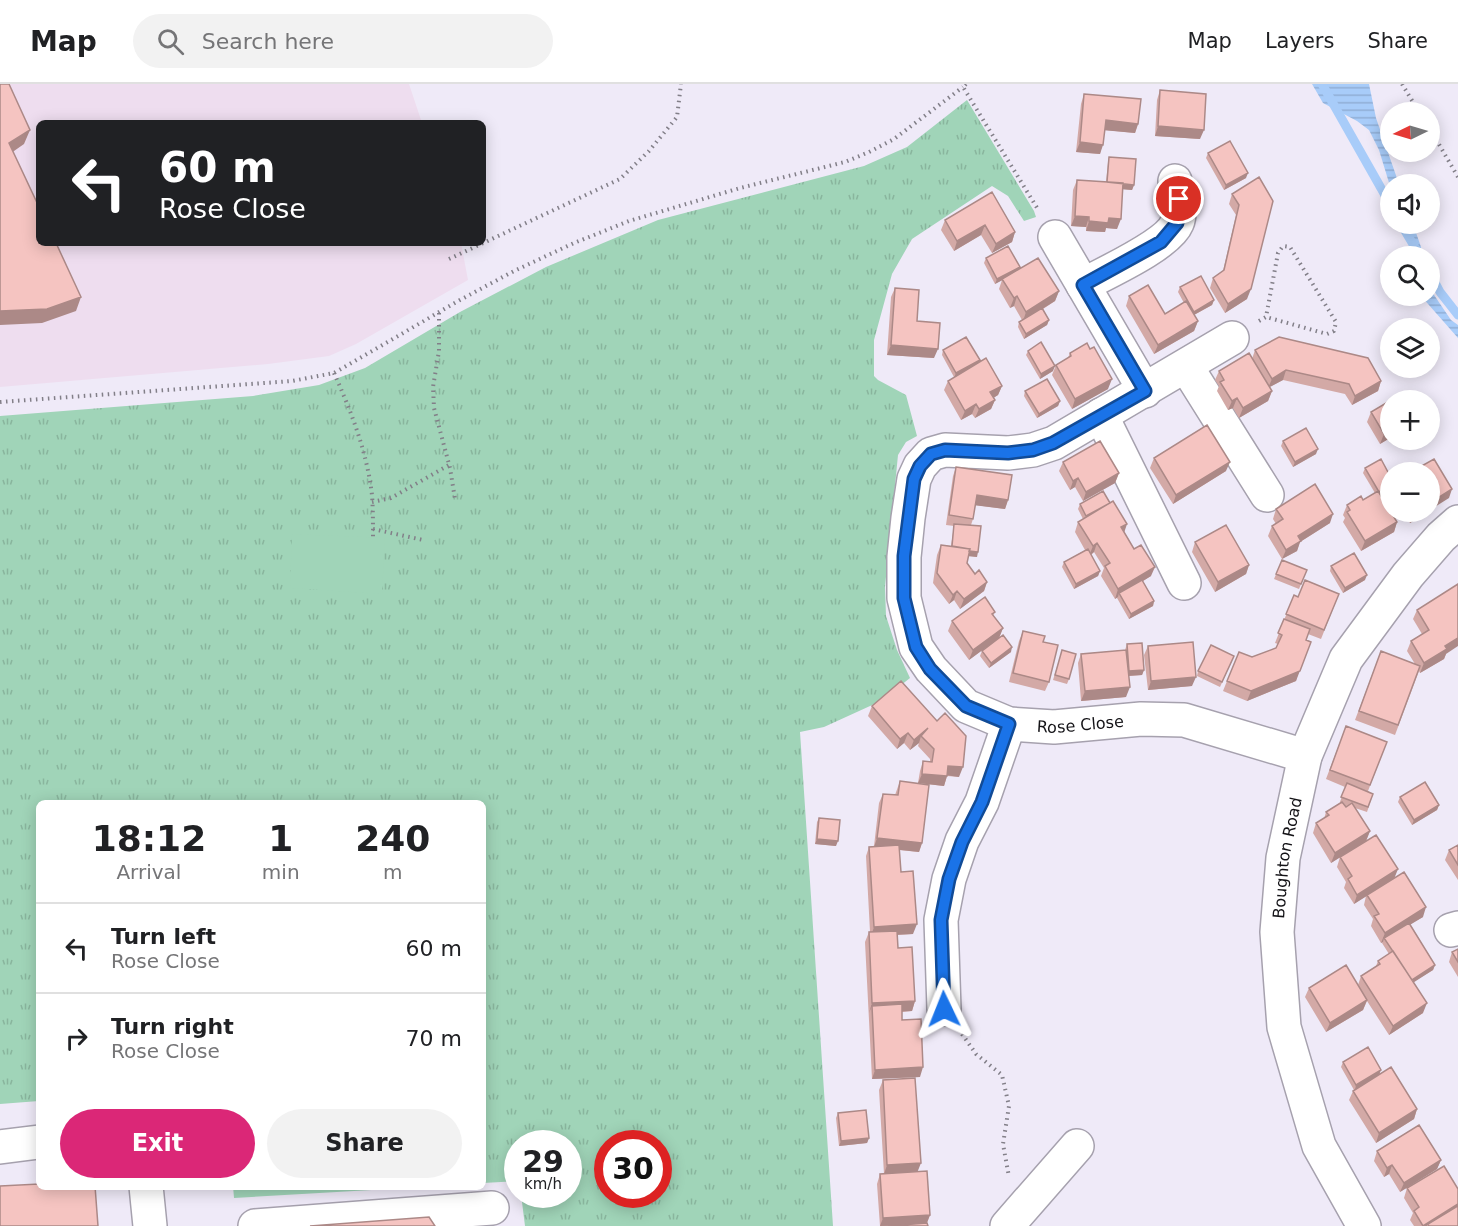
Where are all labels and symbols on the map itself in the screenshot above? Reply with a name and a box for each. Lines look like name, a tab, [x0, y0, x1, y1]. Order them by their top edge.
north arrow	[1380, 102, 1440, 162]
pin	[1153, 173, 1204, 224]
street label: Rose Close	[1036, 711, 1125, 737]
street label: Boughton Road	[1269, 795, 1305, 919]
position arrow	[912, 977, 976, 1041]
speed limit sign: 30	[594, 1130, 672, 1208]

